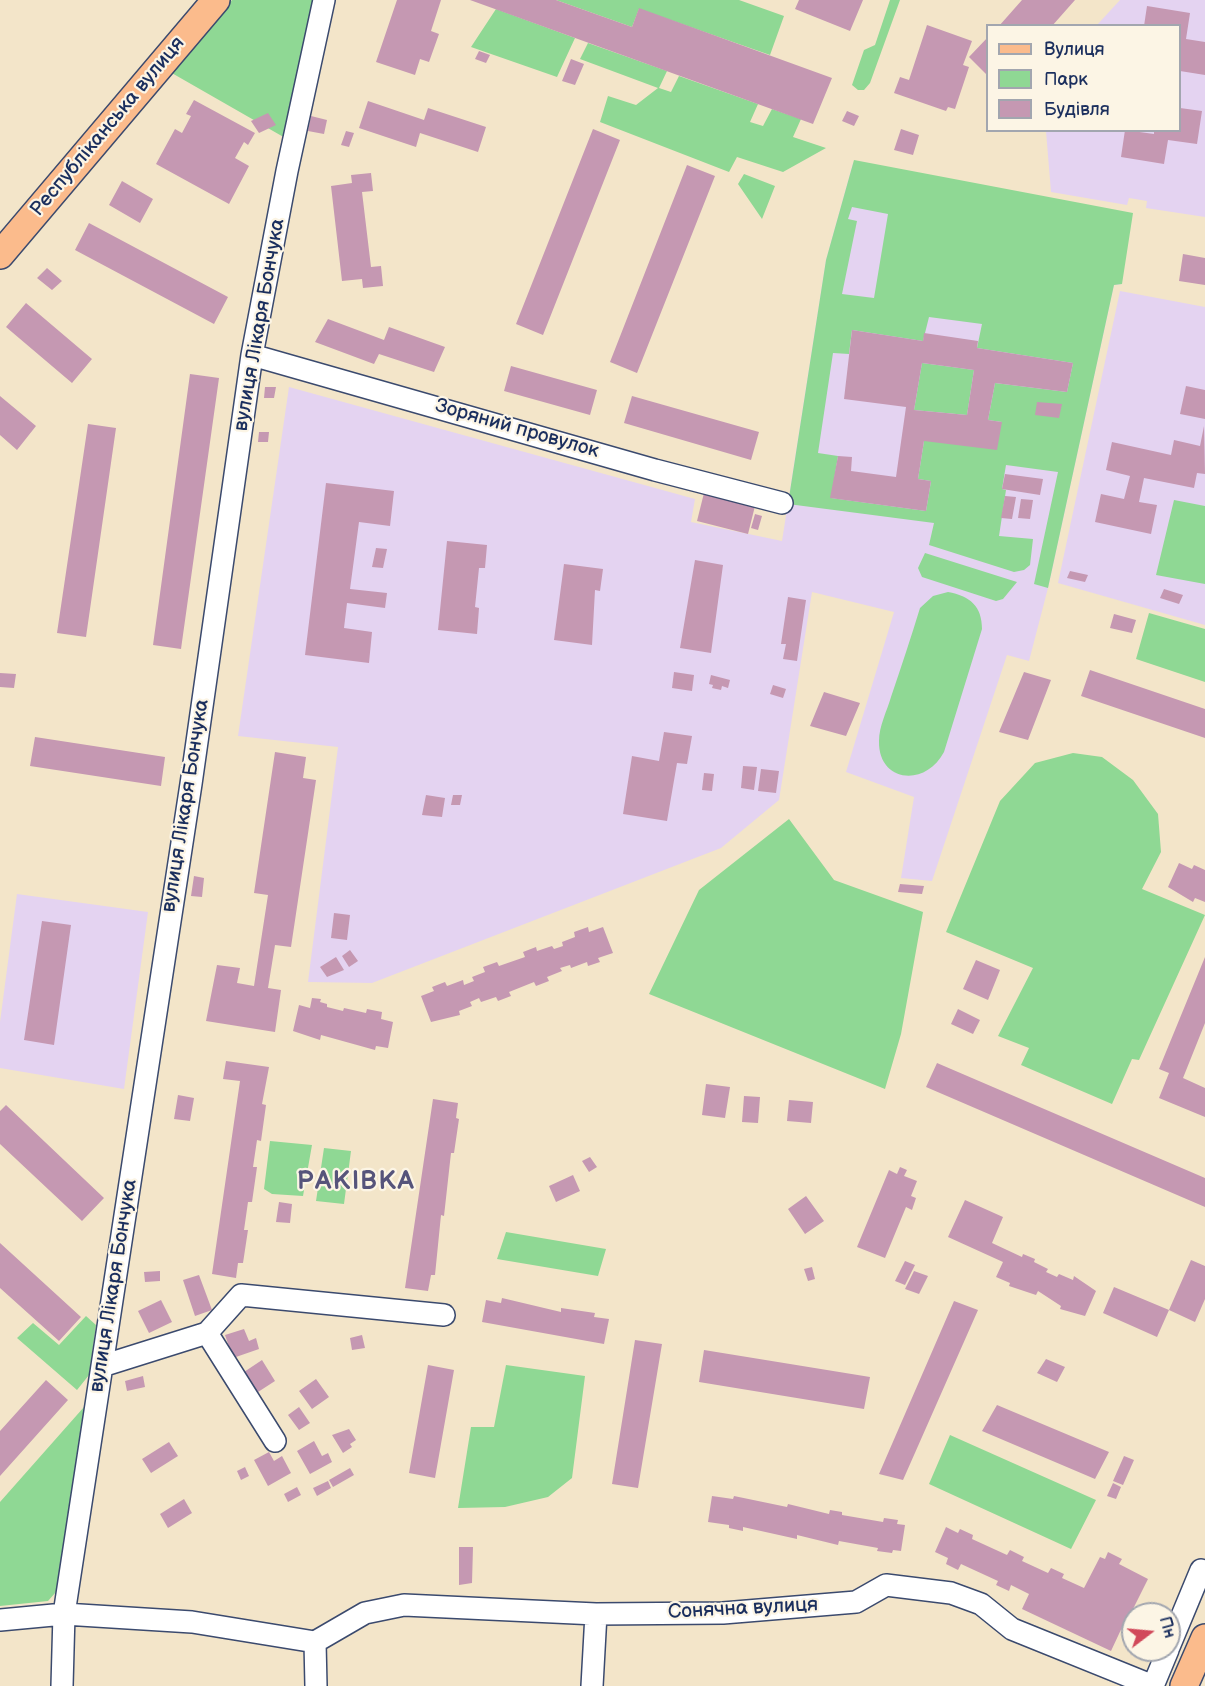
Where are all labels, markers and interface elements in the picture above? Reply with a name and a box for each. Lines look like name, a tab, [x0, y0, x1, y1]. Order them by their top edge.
legend	[986, 24, 1181, 132]
street label: Республіканська вулиця	[26, 32, 190, 222]
text: Вулиця	[1044, 39, 1105, 60]
text: Парк	[1044, 69, 1088, 90]
text: Будівля	[1044, 99, 1110, 120]
street label: вулиця Лікаря Бончука	[229, 217, 291, 433]
street label: Зоряний провулок	[432, 394, 602, 464]
street label: вулиця Лікаря Бончука	[157, 698, 215, 914]
district label: РАКІВКА	[297, 1166, 415, 1198]
street label: вулиця Лікаря Бончука	[85, 1178, 143, 1394]
street label: Сонячна вулиця	[667, 1593, 819, 1625]
north arrow	[1121, 1602, 1181, 1662]
text: Пн	[1155, 1615, 1179, 1640]

